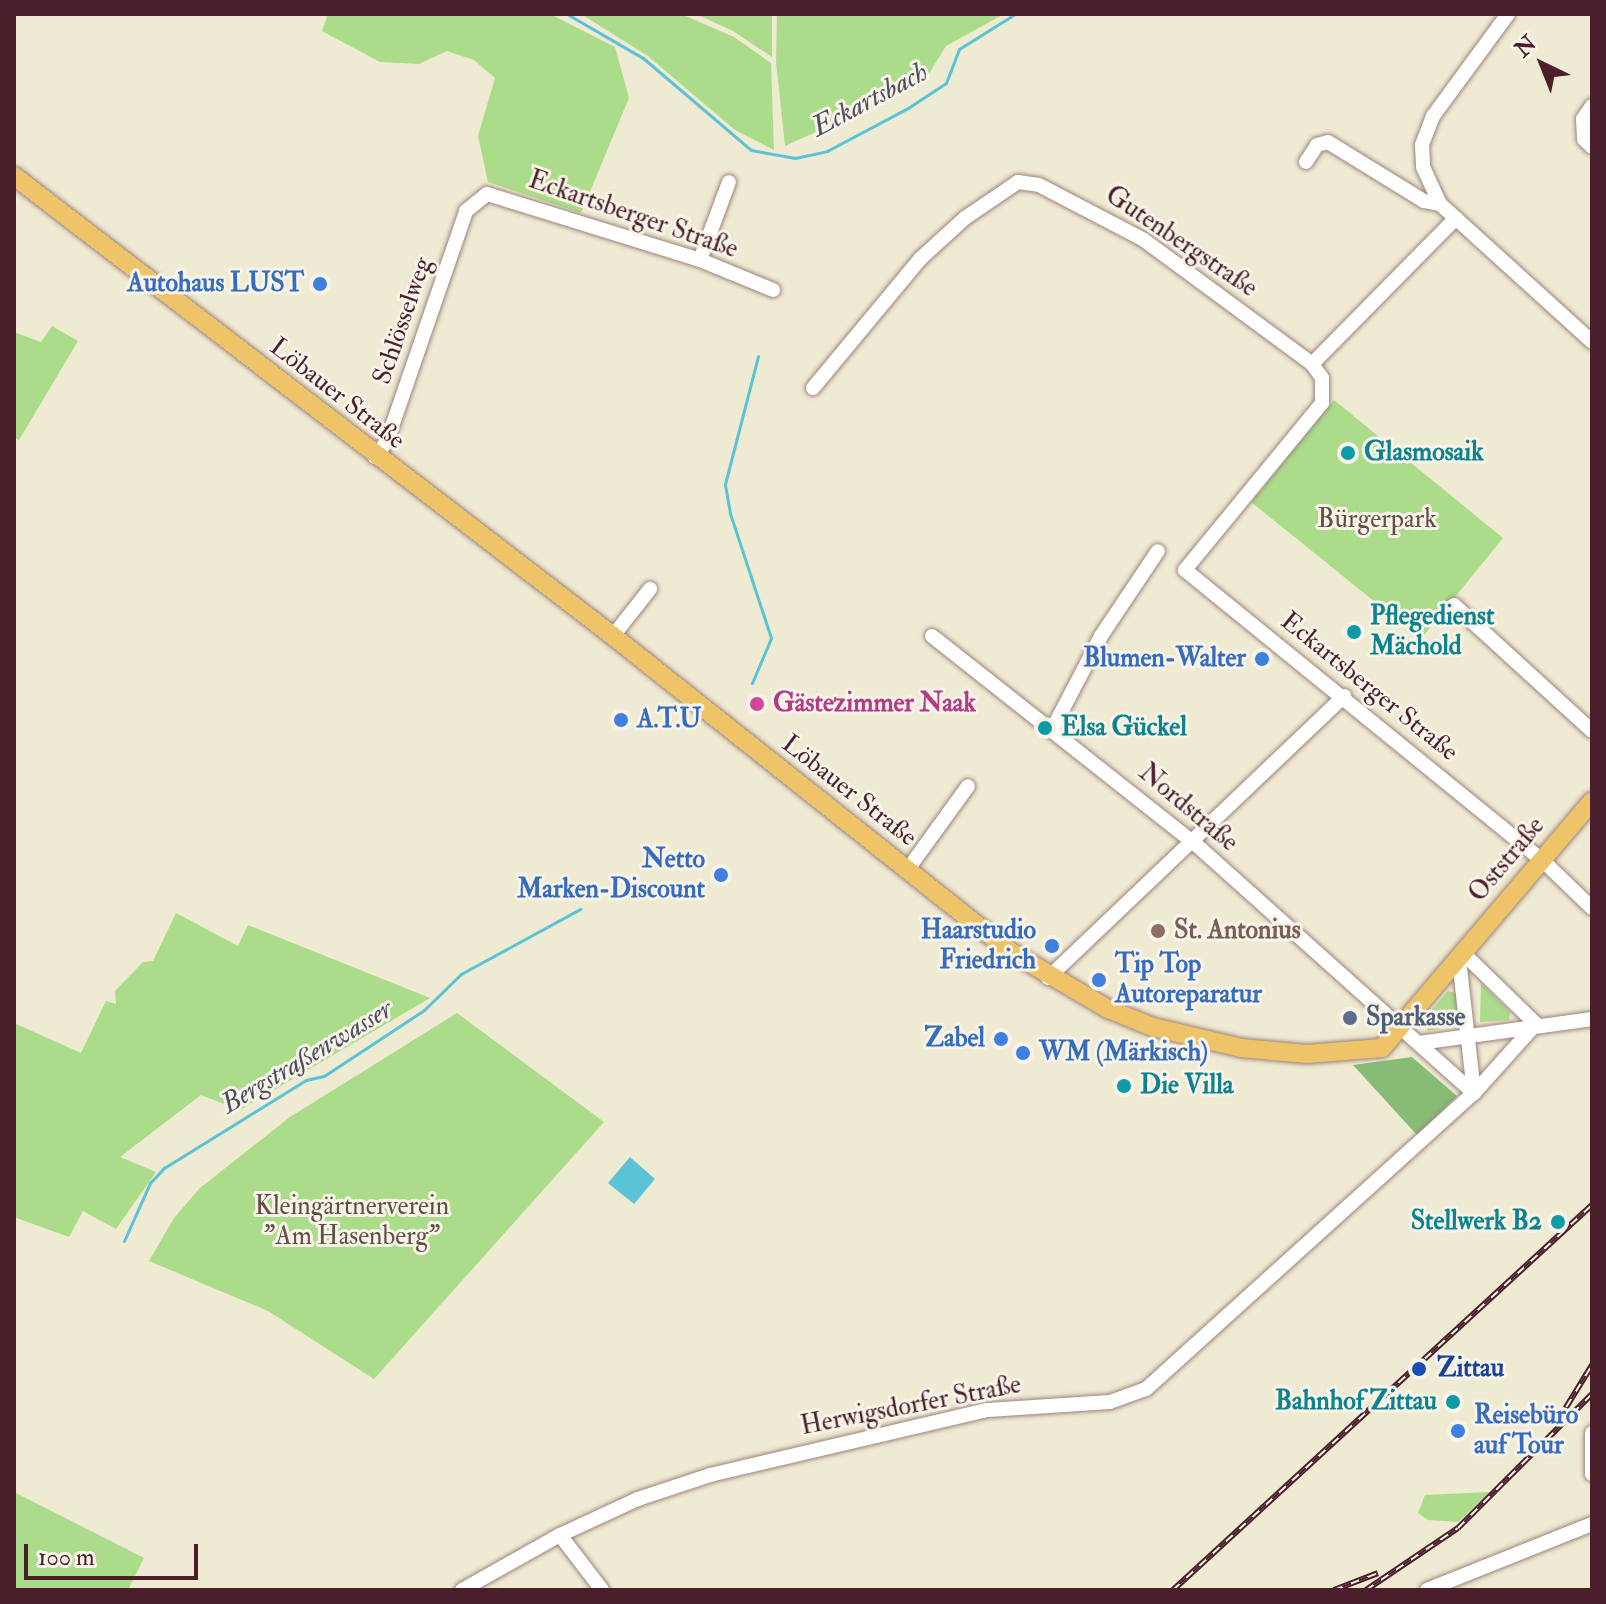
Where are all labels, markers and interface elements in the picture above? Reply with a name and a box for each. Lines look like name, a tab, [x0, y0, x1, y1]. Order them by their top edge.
north arrow	[1502, 24, 1582, 104]
text: N	[1509, 29, 1542, 63]
water label: Eckartsbach	[806, 55, 934, 145]
street label: Eckartsberger Straße	[524, 165, 742, 265]
street label: Gutenbergstraße	[1099, 180, 1263, 304]
street label: Schlösselweg	[367, 253, 439, 389]
place label: Autohaus LUST	[127, 268, 304, 300]
marker: Autohaus LUST	[311, 275, 329, 293]
street label: Löbauer Straße	[263, 332, 411, 456]
place label: Glasmosaik	[1364, 437, 1484, 469]
marker: Glasmosaik	[1339, 444, 1357, 462]
park label: Bürgerpark	[1317, 504, 1437, 536]
place label: Pflegedienst Mächold	[1370, 601, 1494, 662]
street label: Eckartsberger Straße	[1274, 606, 1464, 768]
marker: Pflegedienst Mächold	[1345, 623, 1363, 641]
place label: Blumen-Walter	[1083, 643, 1246, 675]
marker: Blumen-Walter	[1253, 650, 1271, 668]
place label: Gästezimmer Naak	[773, 688, 976, 720]
marker: Gästezimmer Naak	[748, 695, 766, 713]
place label: A.T.U	[637, 704, 701, 736]
marker: A.T.U	[612, 711, 630, 729]
place label: Elsa Gückel	[1061, 712, 1187, 744]
marker: Elsa Gückel	[1036, 719, 1054, 737]
street label: Löbauer Straße	[775, 729, 923, 853]
street label: Nordstraße	[1132, 757, 1244, 859]
street label: Oststraße	[1463, 811, 1551, 909]
place label: Netto Marken-Discount	[517, 844, 705, 906]
marker: Netto Marken-Discount	[712, 866, 730, 884]
place label: Haarstudio Friedrich	[921, 915, 1036, 976]
place label: St. Antonius	[1174, 915, 1301, 947]
marker: St. Antonius	[1149, 922, 1167, 940]
marker: Haarstudio Friedrich	[1043, 937, 1061, 955]
place label: Tip Top Autoreparatur	[1115, 949, 1262, 1010]
marker: Tip Top Autoreparatur	[1090, 971, 1108, 989]
water label: Bergstraßenwasser	[215, 993, 399, 1121]
place label: Sparkasse	[1366, 1002, 1465, 1034]
marker: Sparkasse	[1341, 1009, 1359, 1027]
place label: Zabel	[925, 1023, 985, 1055]
marker: Zabel	[992, 1030, 1010, 1048]
place label: WM (Märkisch)	[1039, 1037, 1208, 1069]
marker: WM (Märkisch)	[1014, 1044, 1032, 1062]
place label: Die Villa	[1140, 1070, 1234, 1102]
marker: Die Villa	[1115, 1077, 1133, 1095]
park label: Kleingärtnerverein "Am Hasenberg"	[255, 1191, 449, 1252]
place label: Stellwerk B2	[1411, 1206, 1542, 1238]
marker: Stellwerk B2	[1549, 1213, 1567, 1231]
place label: Zittau	[1437, 1353, 1504, 1385]
marker: Zittau	[1408, 1358, 1430, 1380]
street label: Herwigsdorfer Straße	[798, 1369, 1024, 1443]
place label: Bahnhof Zittau	[1275, 1386, 1437, 1418]
marker: Bahnhof Zittau	[1444, 1393, 1462, 1411]
place label: Reisebüro auf Tour	[1474, 1400, 1578, 1462]
marker: Reisebüro auf Tour	[1449, 1422, 1467, 1440]
scale bar	[28, 1528, 202, 1578]
text: 100 m	[38, 1542, 95, 1573]

